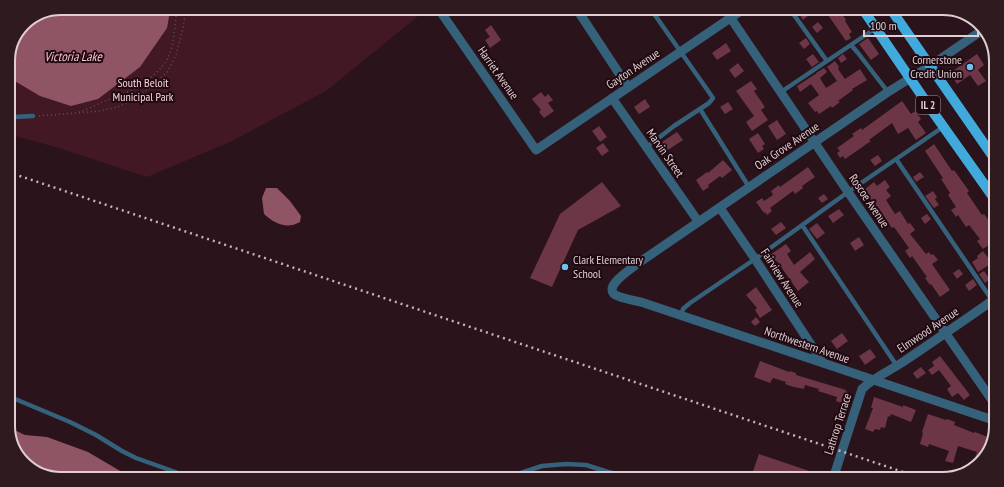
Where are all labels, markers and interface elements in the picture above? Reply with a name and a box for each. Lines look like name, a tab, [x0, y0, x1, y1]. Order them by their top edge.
scale bar	[864, 12, 978, 38]
text: 100 m	[870, 18, 897, 33]
street label: Harriet Avenue	[475, 43, 522, 102]
street label: Gayton Avenue	[603, 45, 662, 92]
water label: Victoria Lake	[44, 48, 103, 65]
place label: Cornerstone Credit Union	[910, 52, 962, 81]
marker: Cornerstone Credit Union	[965, 62, 975, 72]
park label: South Beloit Municipal Park	[113, 75, 174, 104]
road number: IL 2	[916, 96, 940, 114]
street label: Oak Grove Avenue	[752, 118, 822, 173]
street label: Marvin Street	[643, 126, 688, 180]
street label: Roscoe Avenue	[846, 171, 893, 230]
street label: Fairview Avenue	[758, 245, 807, 310]
place label: Clark Elementary School	[573, 252, 644, 281]
marker: Clark Elementary School	[560, 262, 570, 272]
street label: Elmwood Avenue	[894, 304, 961, 356]
street label: Northwestern Avenue	[763, 323, 852, 366]
street label: Lathrop Terrace	[821, 391, 854, 456]

